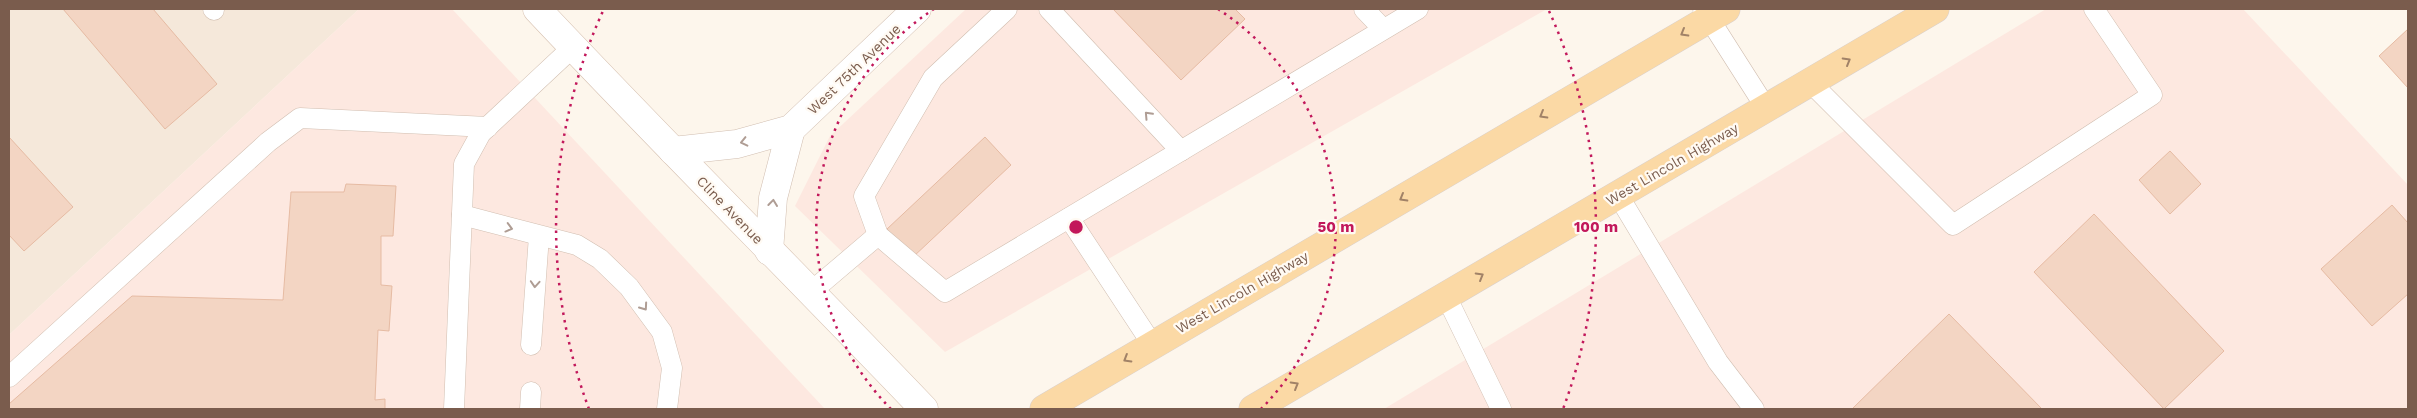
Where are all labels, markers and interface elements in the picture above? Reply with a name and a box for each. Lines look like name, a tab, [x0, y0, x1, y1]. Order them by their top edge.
street label: West 75th Avenue	[804, 21, 904, 117]
one-way arrow	[1680, 27, 1689, 37]
one-way arrow	[1841, 57, 1850, 67]
one-way arrow	[1540, 109, 1549, 119]
one-way arrow	[1145, 112, 1154, 121]
street label: West Lincoln Highway	[1603, 119, 1742, 208]
one-way arrow	[739, 136, 748, 147]
street label: Cline Avenue	[694, 173, 766, 247]
one-way arrow	[1400, 191, 1409, 201]
one-way arrow	[767, 198, 778, 206]
centre of rings	[1067, 218, 1085, 236]
text: 50 m	[1318, 218, 1354, 236]
text: 100 m	[1574, 218, 1618, 236]
one-way arrow	[504, 222, 513, 233]
street label: West Lincoln Highway	[1173, 247, 1312, 336]
one-way arrow	[1475, 272, 1484, 282]
one-way arrow	[530, 280, 541, 288]
one-way arrow	[638, 301, 647, 311]
one-way arrow	[1124, 353, 1133, 363]
one-way arrow	[1289, 381, 1298, 391]

